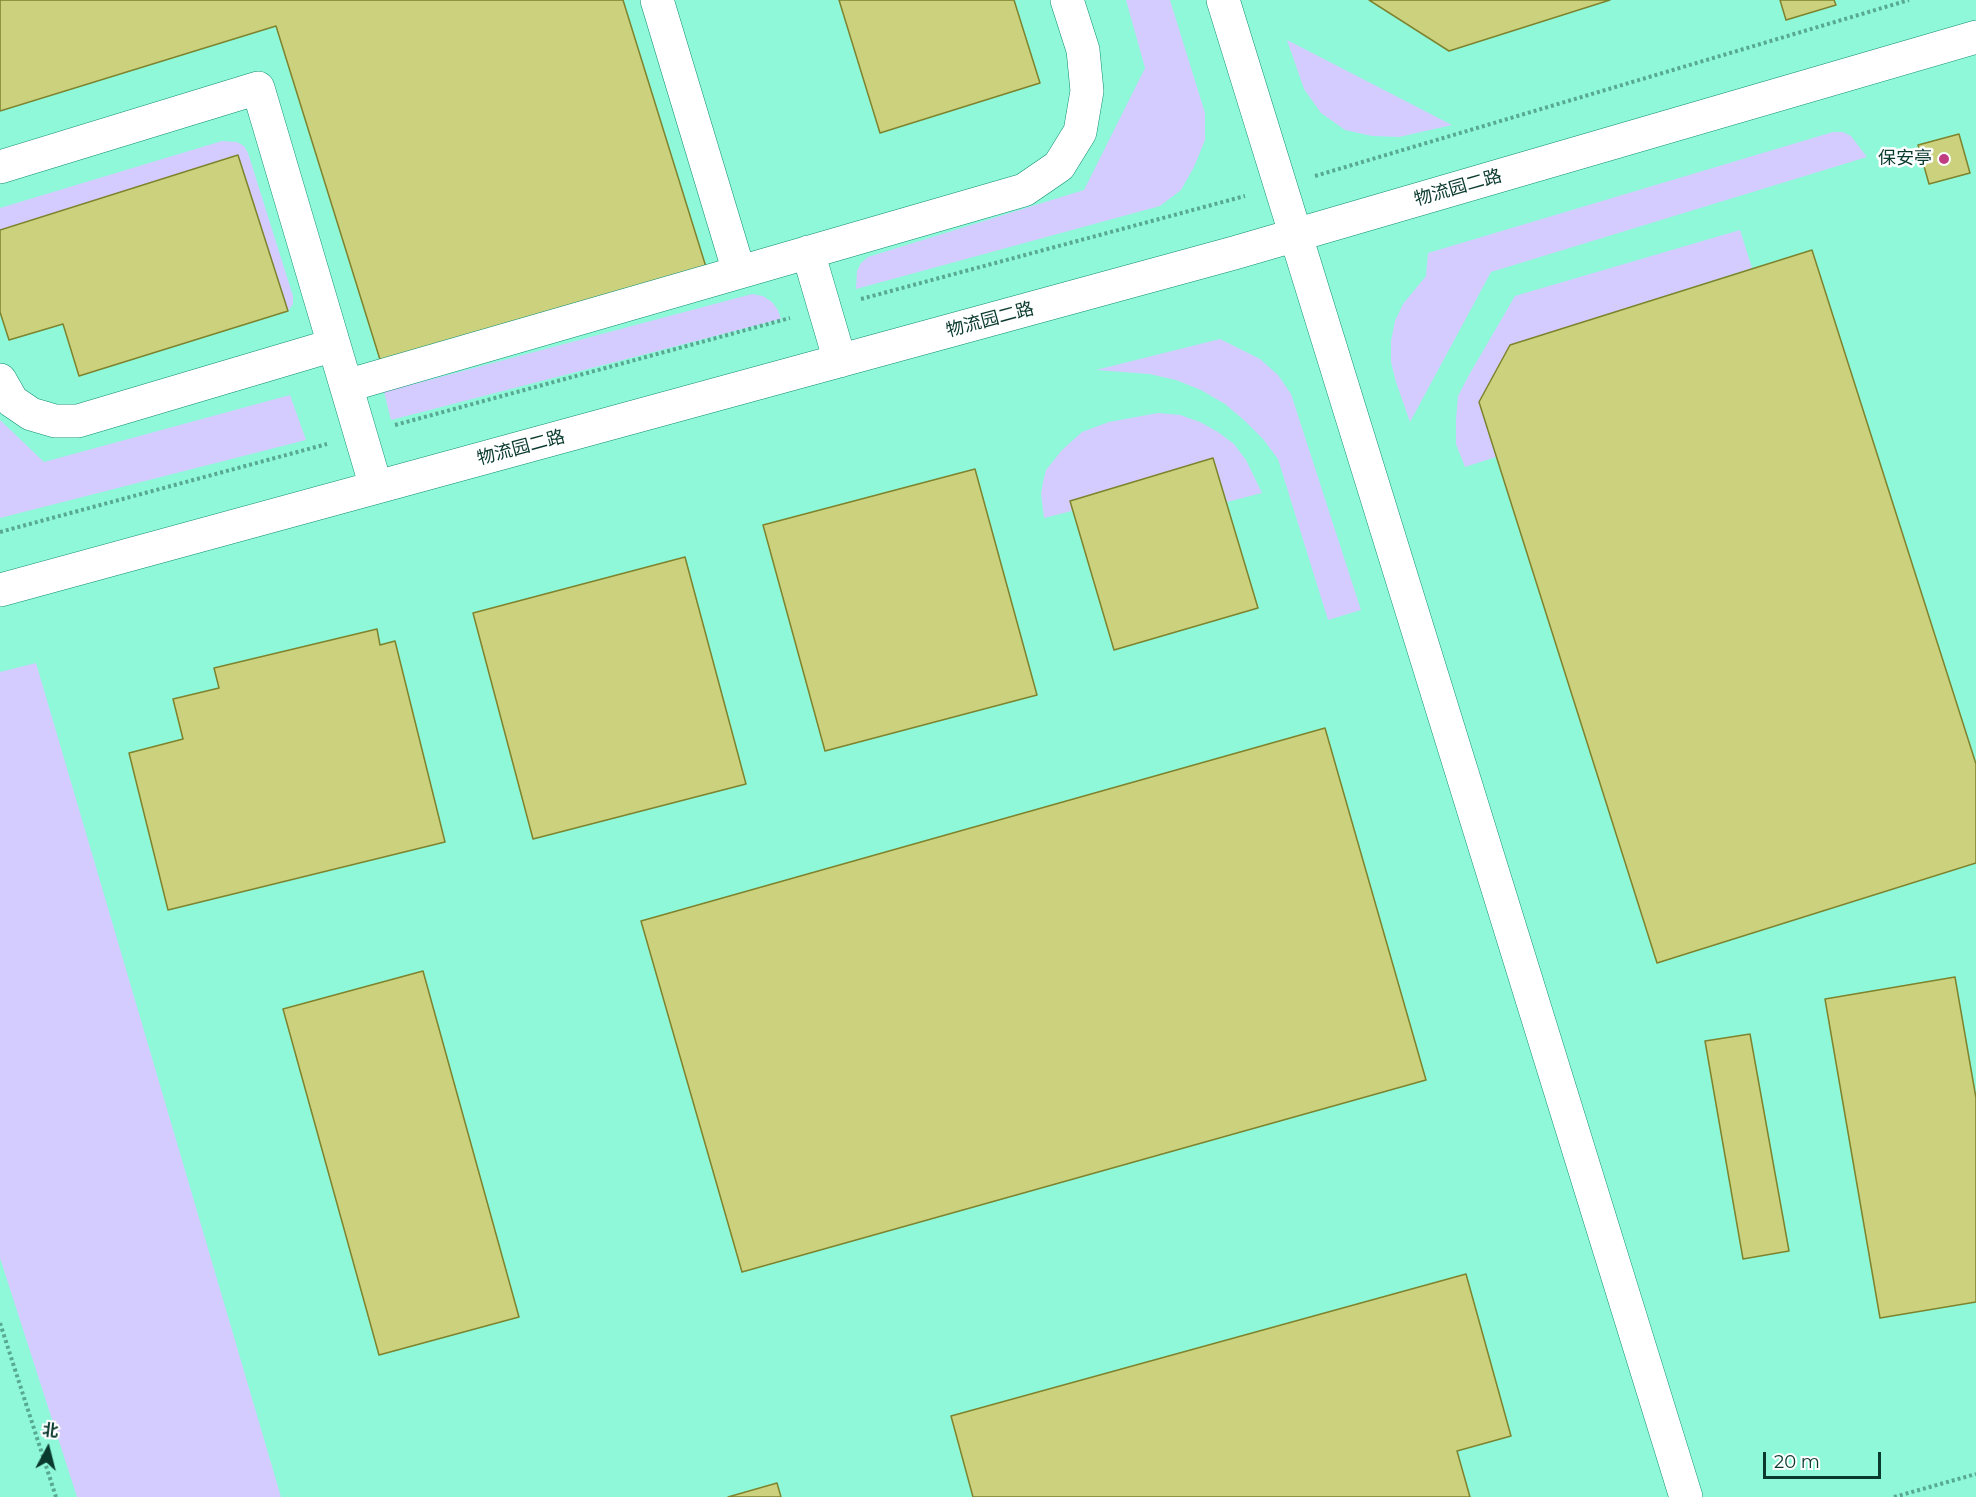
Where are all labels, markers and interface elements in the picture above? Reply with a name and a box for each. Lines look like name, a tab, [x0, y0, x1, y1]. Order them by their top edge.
place label: 保安亭	[1878, 148, 1932, 170]
marker: 保安亭	[1937, 152, 1951, 166]
street label: 物流园二路	[1412, 165, 1504, 211]
street label: 物流园二路	[944, 298, 1036, 342]
street label: 物流园二路	[475, 426, 567, 470]
north arrow	[18, 1419, 78, 1479]
text: 北	[41, 1420, 59, 1441]
scale bar	[1766, 1440, 1884, 1478]
text: 20 m	[1774, 1451, 1820, 1473]

